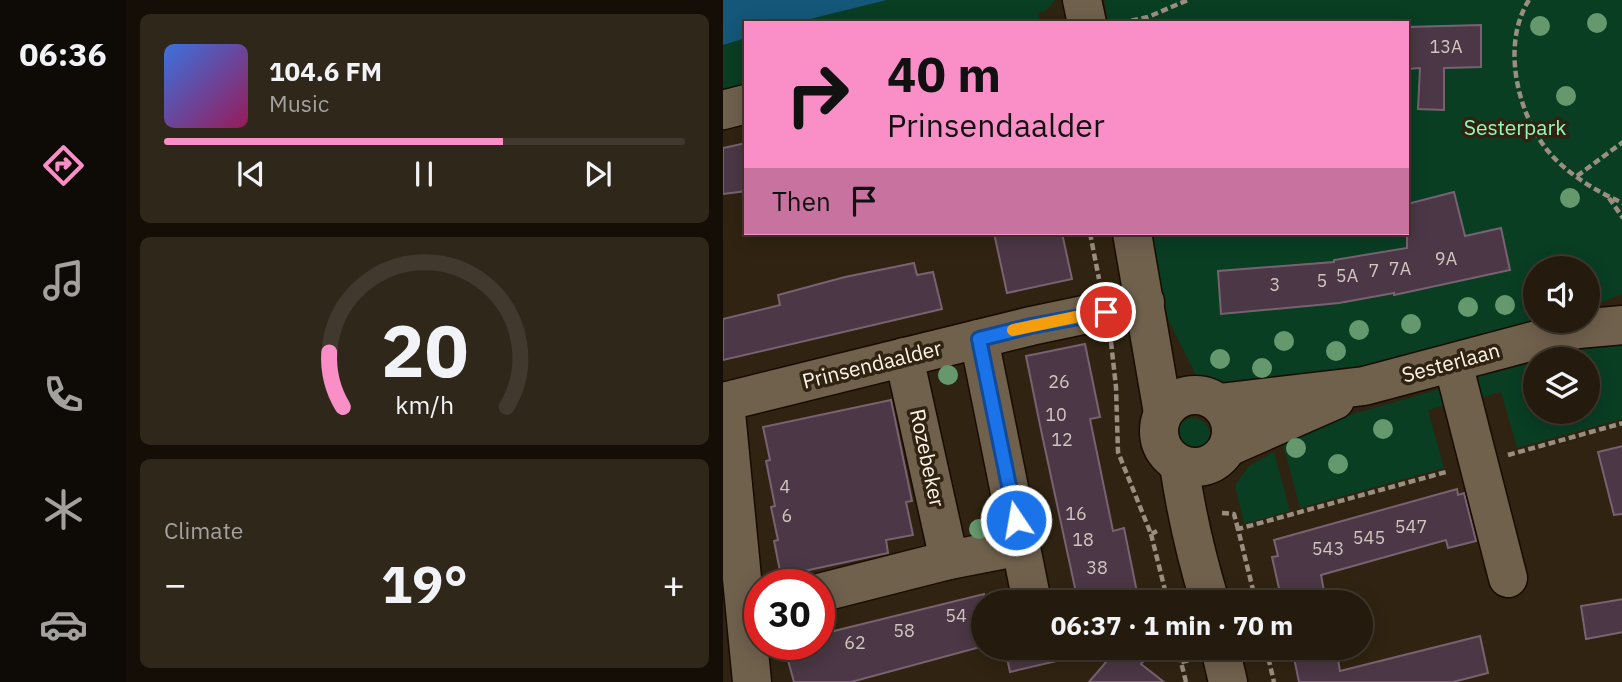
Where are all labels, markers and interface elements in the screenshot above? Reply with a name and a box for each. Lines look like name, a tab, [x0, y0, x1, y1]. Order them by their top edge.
text: 06:36	[19, 33, 107, 75]
house number: 13A	[1429, 35, 1463, 58]
text: 40 m	[887, 42, 1001, 105]
icon: right	[772, 49, 863, 140]
text: 104.6 FM	[269, 54, 382, 88]
text: Music	[269, 88, 329, 118]
text: Prinsendaalder	[887, 104, 1105, 146]
park label: Sesterpark	[1464, 113, 1566, 141]
icon: directions	[39, 141, 88, 190]
icon: previous	[232, 155, 270, 193]
icon: pause	[405, 155, 443, 193]
icon: next	[579, 155, 617, 193]
icon: arrive	[845, 182, 883, 220]
text: Then	[772, 184, 831, 218]
house number: 9A	[1435, 247, 1458, 270]
icon: music	[39, 256, 88, 305]
map controls	[1523, 256, 1600, 424]
button: sound	[1523, 256, 1600, 333]
house number: 7A	[1389, 257, 1412, 280]
house number: 7	[1369, 259, 1379, 282]
house number: 5A	[1336, 264, 1359, 287]
house number: 5	[1317, 269, 1327, 292]
house number: 3	[1270, 273, 1280, 296]
pin	[1076, 282, 1136, 342]
icon: arrive	[1087, 293, 1125, 331]
text: 20	[381, 302, 468, 397]
street label: Prinsendaalder	[799, 333, 945, 395]
street label: Sesterlaan	[1399, 336, 1503, 389]
button: layers	[1523, 347, 1600, 424]
icon: phone	[39, 370, 88, 419]
house number: 26	[1048, 370, 1070, 393]
text: km/h	[395, 388, 454, 421]
house number: 10	[1045, 403, 1067, 426]
street label: Rozebeker	[904, 406, 952, 510]
house number: 12	[1051, 428, 1073, 451]
house number: 4	[780, 475, 791, 498]
position arrow	[979, 483, 1053, 557]
icon: climate	[39, 485, 88, 534]
house number: 16	[1065, 502, 1087, 525]
house number: 6	[782, 504, 792, 527]
text: Climate	[164, 515, 243, 545]
house number: 547	[1395, 515, 1427, 538]
house number: 545	[1353, 526, 1385, 549]
house number: 18	[1072, 528, 1094, 551]
house number: 543	[1312, 537, 1344, 560]
text: 19°	[381, 550, 468, 617]
house number: 38	[1086, 556, 1108, 579]
text: −	[164, 559, 187, 608]
text: +	[662, 559, 685, 608]
speed limit sign: 30	[744, 569, 835, 660]
icon: car	[39, 600, 88, 649]
house number: 54	[945, 604, 967, 627]
text: 06:37 · 1 min · 70 m	[1051, 608, 1293, 642]
house number: 58	[893, 619, 915, 642]
house number: 62	[844, 631, 866, 654]

